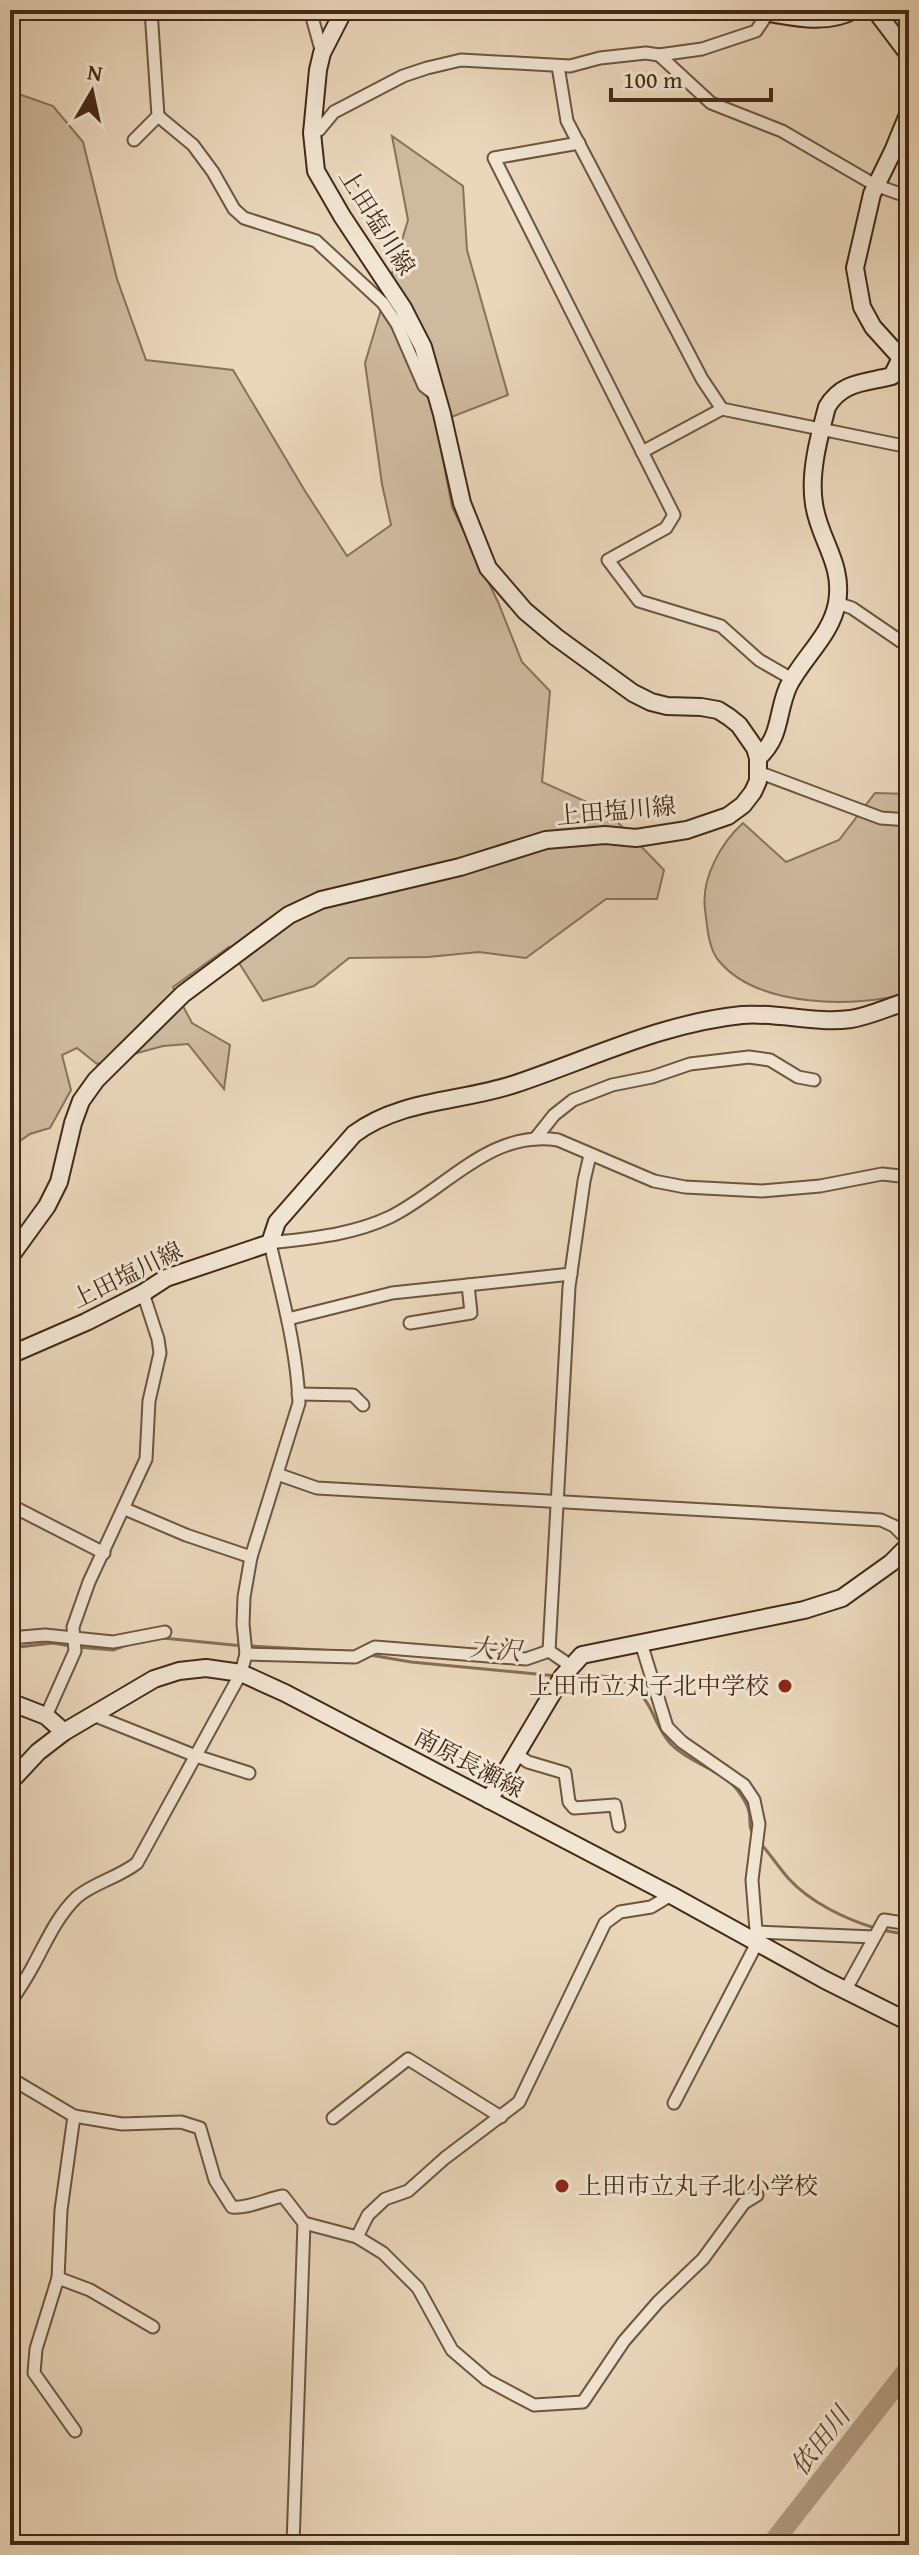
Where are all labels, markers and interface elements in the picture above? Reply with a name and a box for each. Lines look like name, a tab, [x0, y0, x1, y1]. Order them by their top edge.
north arrow	[52, 52, 132, 132]
scale bar	[611, 52, 771, 102]
text: N	[85, 55, 105, 89]
text: 100 m	[623, 62, 683, 97]
street label: 上田塩川線	[331, 162, 424, 282]
street label: 上田塩川線	[555, 788, 677, 833]
street label: 上田塩川線	[65, 1233, 188, 1317]
water label: 大沢	[467, 1627, 526, 1670]
place label: 上田市立丸子北中学校	[529, 1668, 769, 1703]
marker: 上田市立丸子北中学校	[776, 1677, 794, 1695]
street label: 南原長瀬線	[408, 1719, 530, 1806]
place label: 上田市立丸子北小学校	[578, 2168, 818, 2203]
marker: 上田市立丸子北小学校	[553, 2177, 571, 2195]
water label: 依田川	[780, 2396, 861, 2483]

